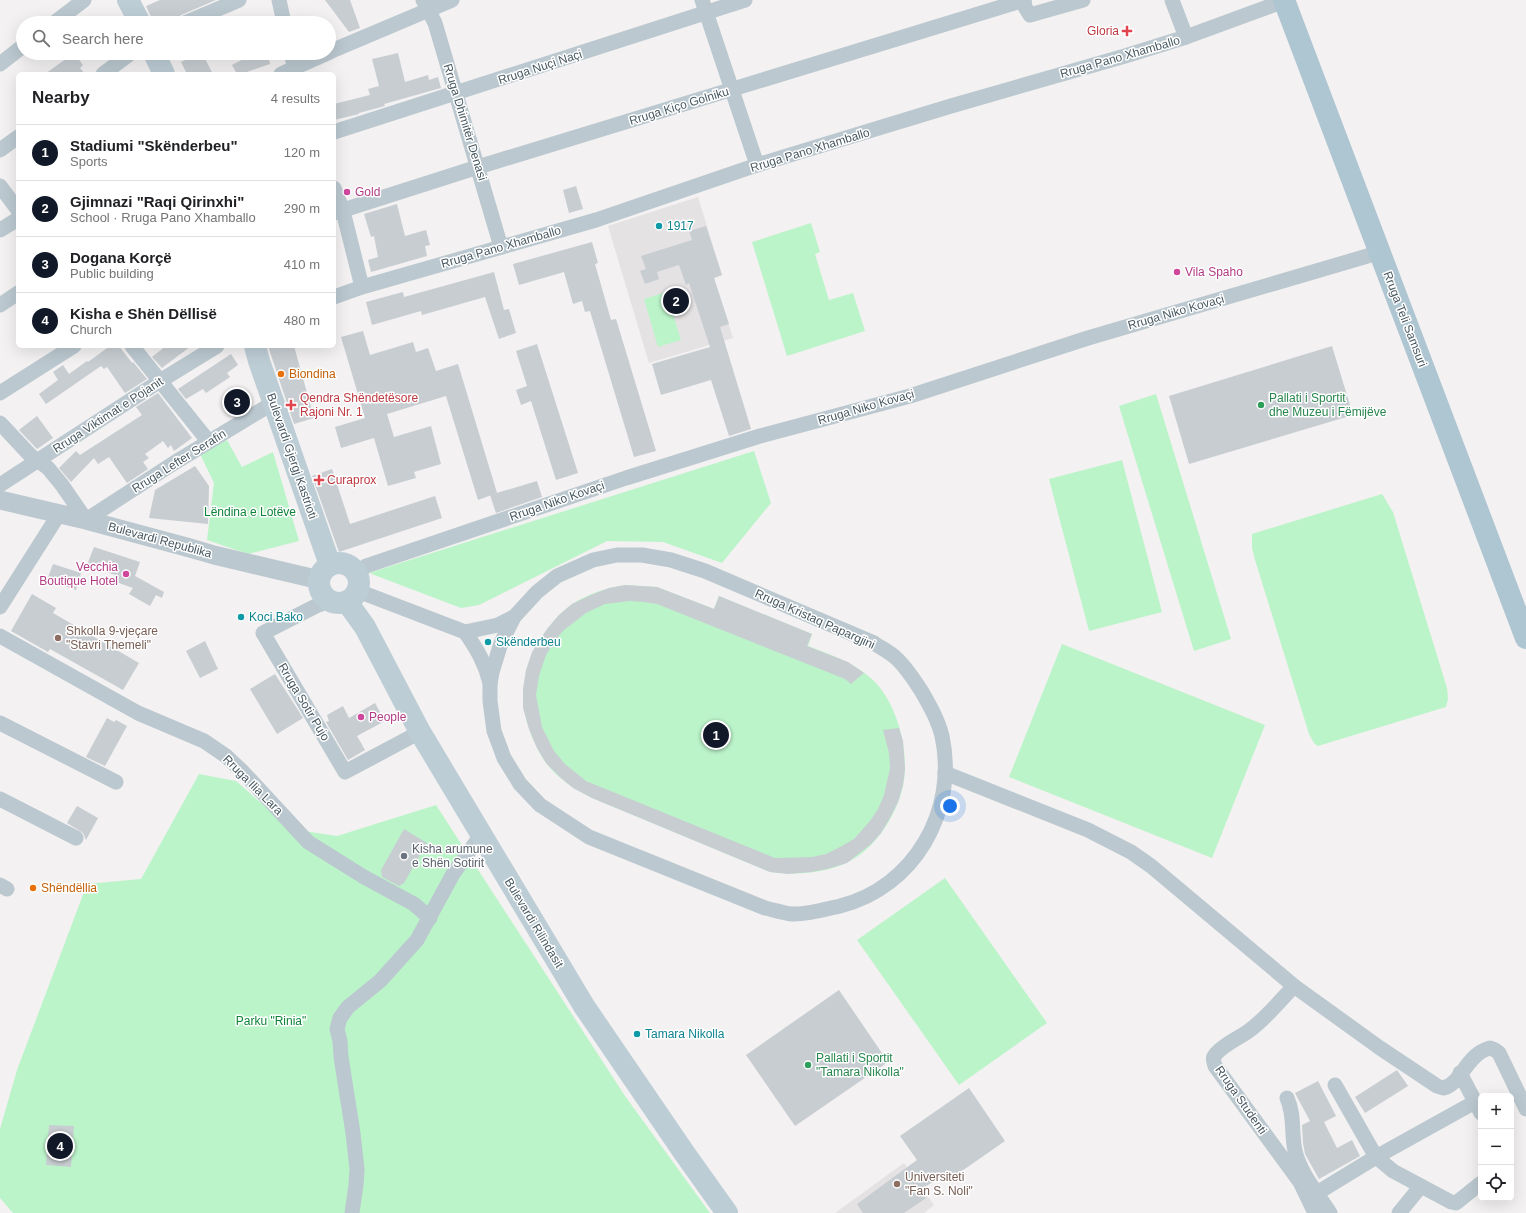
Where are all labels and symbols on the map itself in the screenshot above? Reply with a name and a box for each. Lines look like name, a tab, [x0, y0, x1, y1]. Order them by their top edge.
place label: Gloria	[1087, 24, 1119, 38]
marker: Gloria	[1122, 26, 1132, 36]
street label: Rruga Pano Xhamballo	[1058, 33, 1182, 81]
street label: Rruga Nuçi Naçi	[496, 47, 584, 87]
street label: Rruga Dhimitër Denasi	[441, 62, 489, 182]
street label: Rruga Kiço Golniku	[628, 84, 730, 128]
street label: Rruga Pano Xhamballo	[749, 125, 872, 175]
place label: Gold	[355, 185, 380, 199]
marker: Gold	[342, 187, 352, 197]
place label: 1917	[667, 219, 694, 233]
marker: 1917	[654, 221, 664, 231]
street label: Rruga Pano Xhamballo	[439, 223, 563, 271]
place label: Vila Spaho	[1185, 265, 1243, 279]
marker: Vila Spaho	[1172, 267, 1182, 277]
street label: Rruga Teli Samsuri	[1380, 269, 1430, 369]
pin: 2	[663, 286, 689, 316]
street label: Rruga Niko Kovaçi	[1126, 292, 1226, 332]
place label: Biondina	[289, 367, 336, 381]
marker: Biondina	[276, 369, 286, 379]
street label: Rruga Viktimat e Pojanit	[50, 374, 166, 456]
pin: 3	[224, 387, 250, 417]
street label: Rruga Niko Kovaçi	[816, 387, 916, 427]
street label: Bulevardi Gjergj Kastrioti	[264, 391, 320, 521]
place label: Qendra Shëndetësore Rajoni Nr. 1	[300, 391, 418, 419]
place label: Pallati i Sportit dhe Muzeu i Fëmijëve	[1269, 391, 1387, 419]
marker: Qendra Shëndetësore Rajoni Nr. 1	[285, 399, 297, 411]
marker: Pallati i Sportit dhe Muzeu i Fëmijëve	[1256, 400, 1266, 410]
street label: Rruga Lefter Serafin	[129, 426, 229, 496]
place label: Curaprox	[327, 473, 376, 487]
marker: Curaprox	[314, 475, 324, 485]
street label: Rruga Niko Kovaçi	[508, 478, 606, 524]
park label: Lëndina e Lotëve	[204, 505, 296, 519]
street label: Bulevardi Republika	[107, 519, 214, 561]
place label: Vecchia Boutique Hotel	[39, 560, 118, 588]
marker: Vecchia Boutique Hotel	[121, 569, 131, 579]
street label: Rruga Kristaq Papargjini	[753, 586, 877, 652]
place label: Koci Bako	[249, 610, 303, 624]
marker: Koci Bako	[236, 612, 246, 622]
place label: Shkolla 9-vjeçare "Stavri Themeli"	[66, 624, 158, 652]
marker: Shkolla 9-vjeçare "Stavri Themeli"	[53, 633, 63, 643]
place label: Skënderbeu	[496, 635, 561, 649]
marker: Skënderbeu	[483, 637, 493, 647]
street label: Rruga Sotir Pujo	[275, 661, 333, 744]
place label: People	[369, 710, 407, 724]
marker: People	[356, 712, 366, 722]
pin: 1	[703, 720, 729, 750]
street label: Rruga Ilia Lara	[220, 752, 286, 818]
your location	[940, 796, 960, 816]
place label: Kisha arumune e Shën Sotirit	[412, 842, 493, 870]
marker: Kisha arumune e Shën Sotirit	[399, 851, 409, 861]
street label: Bulevardi Rilindasit	[502, 876, 567, 971]
place label: Shëndëllia	[41, 881, 97, 895]
marker: Shëndëllia	[28, 883, 38, 893]
park label: Parku "Rinia"	[236, 1014, 306, 1028]
place label: Tamara Nikolla	[645, 1027, 725, 1041]
marker: Tamara Nikolla	[632, 1029, 642, 1039]
place label: Pallati i Sportit "Tamara Nikolla"	[816, 1051, 904, 1079]
marker: Pallati i Sportit "Tamara Nikolla"	[803, 1060, 813, 1070]
street label: Rruga Studenti	[1212, 1063, 1270, 1137]
pin: 4	[47, 1131, 73, 1161]
place label: Universiteti "Fan S. Noli"	[905, 1170, 973, 1198]
marker: Universiteti "Fan S. Noli"	[892, 1179, 902, 1189]

